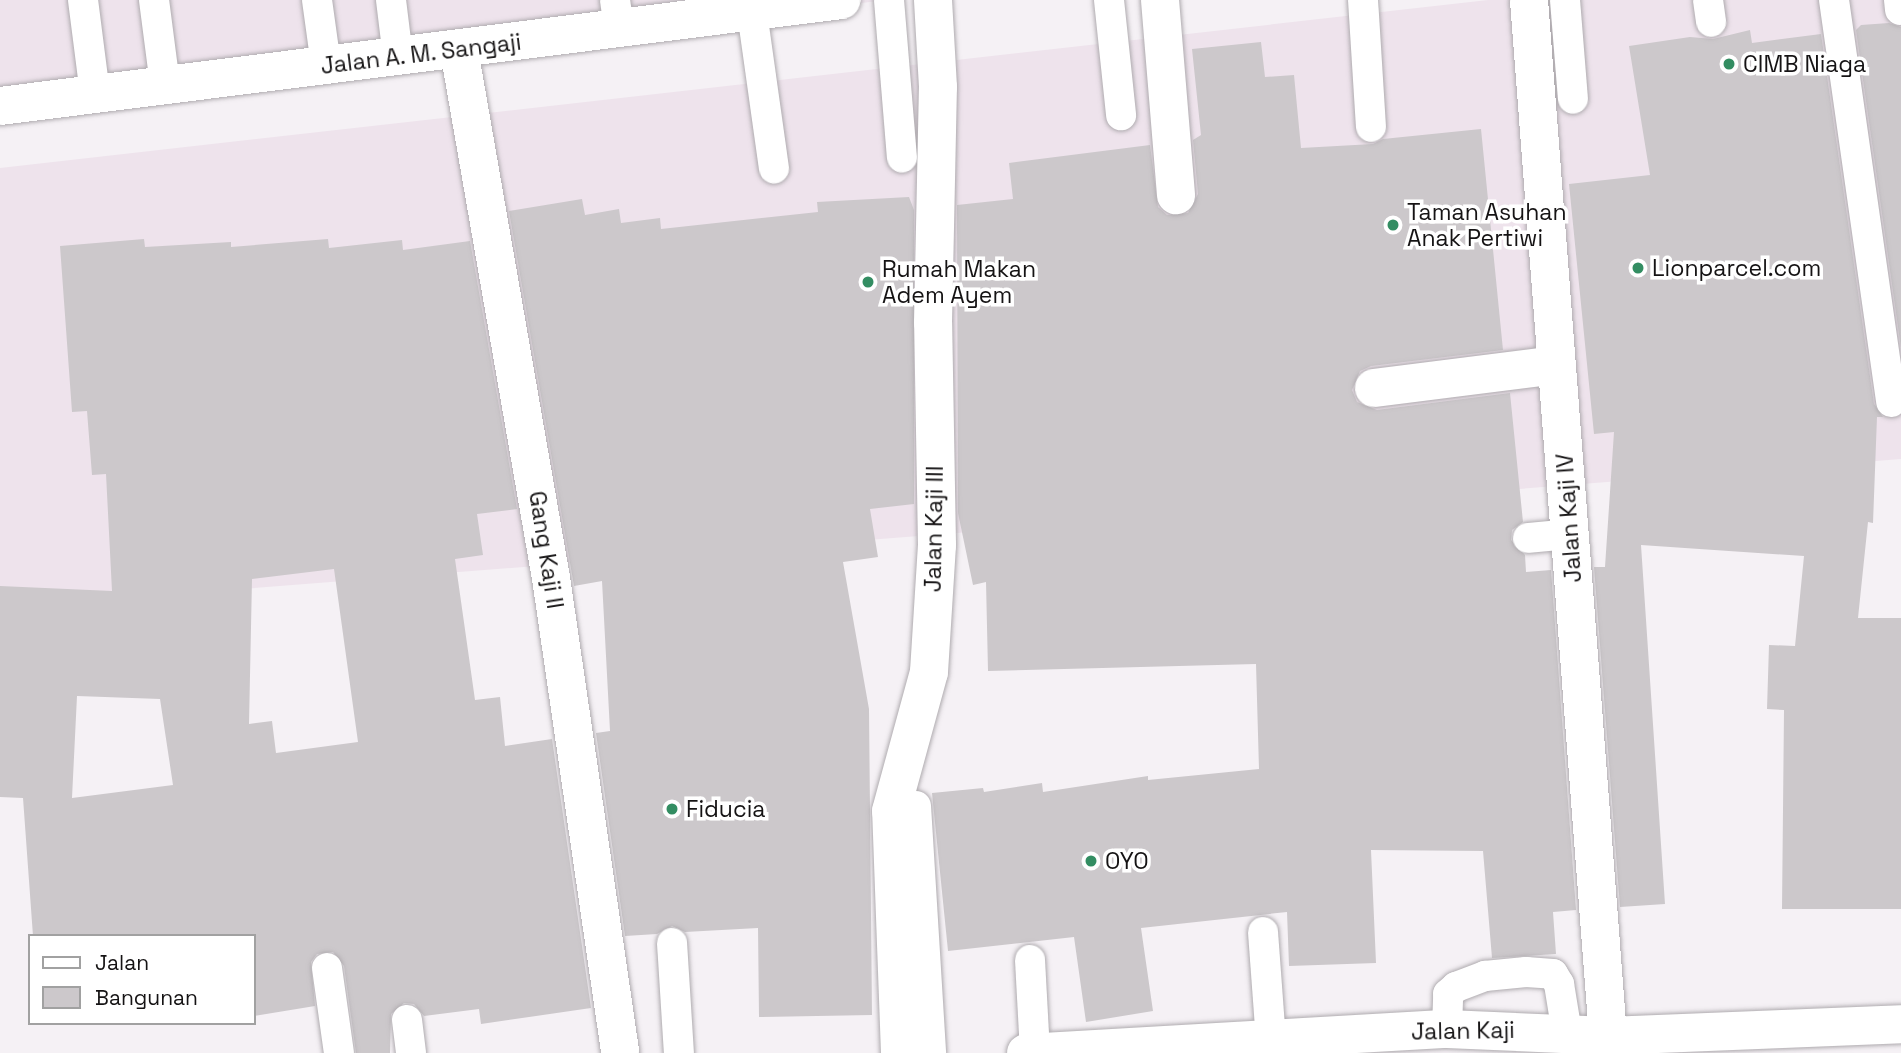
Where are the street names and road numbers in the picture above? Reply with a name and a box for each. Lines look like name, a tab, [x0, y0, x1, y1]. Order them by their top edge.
street label: Jalan A. M. Sangaji	[318, 28, 524, 80]
street label: Jalan Kaji IV	[1551, 452, 1587, 584]
street label: Jalan Kaji III	[919, 466, 949, 592]
street label: Gang Kaji II	[523, 489, 569, 611]
street label: Jalan Kaji	[1411, 1016, 1515, 1046]

